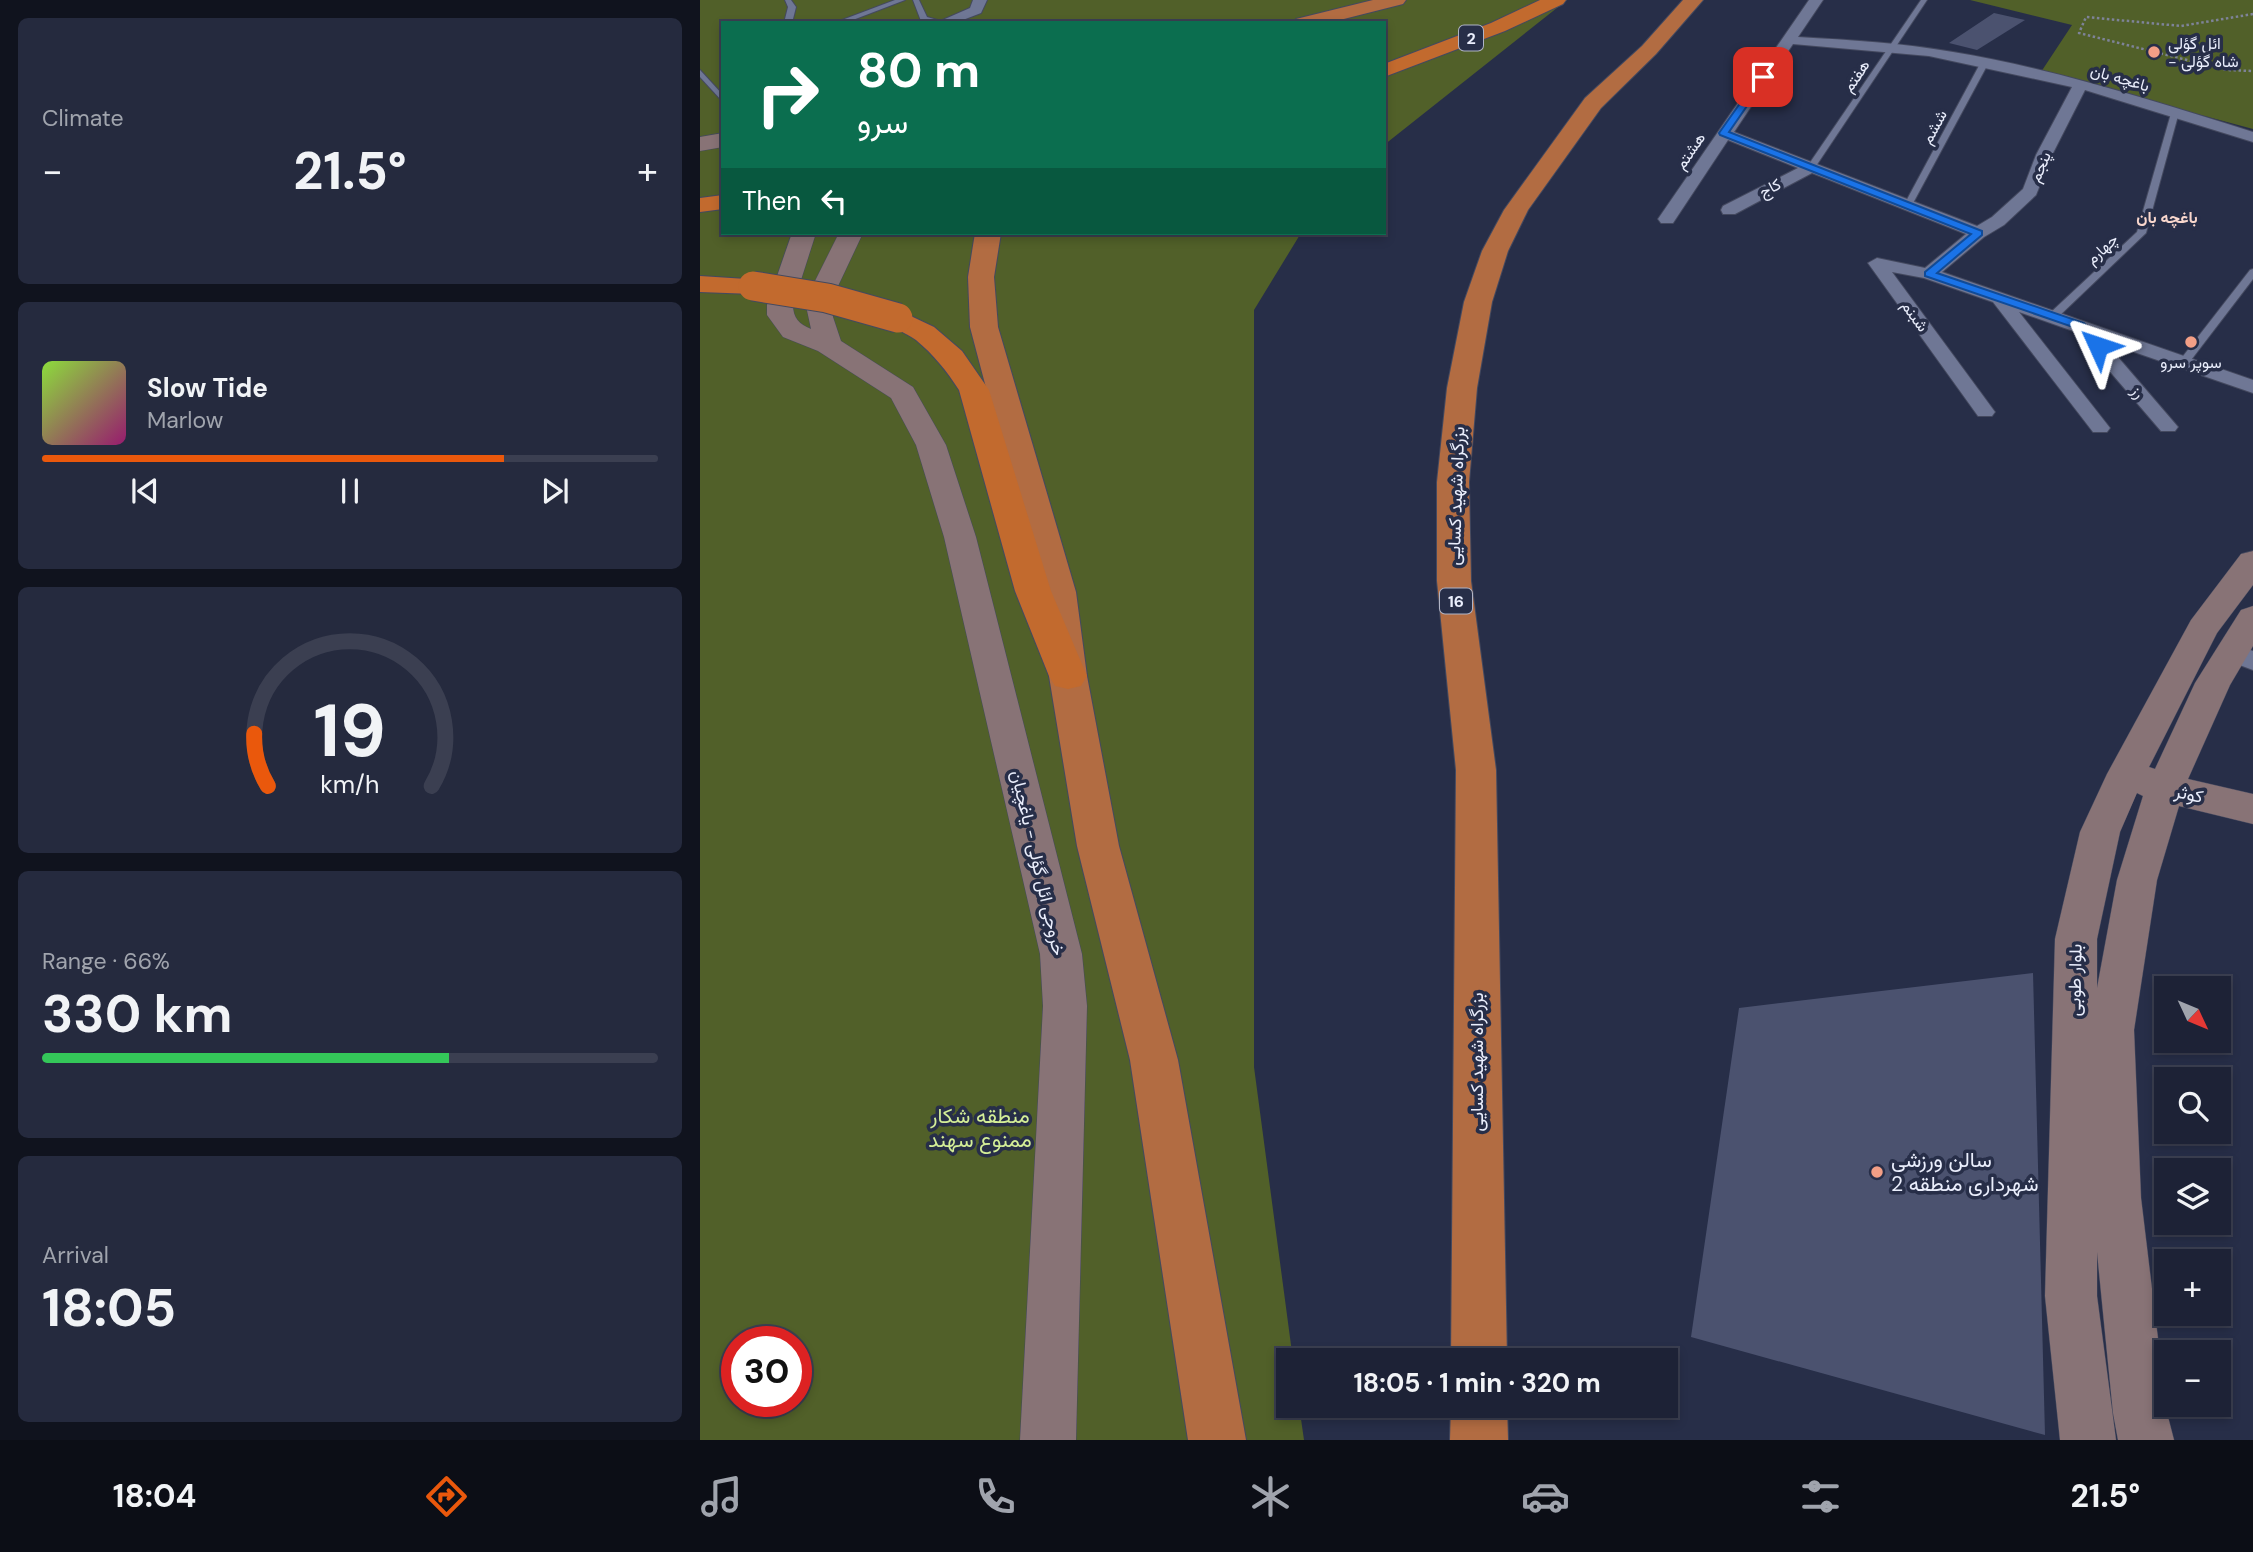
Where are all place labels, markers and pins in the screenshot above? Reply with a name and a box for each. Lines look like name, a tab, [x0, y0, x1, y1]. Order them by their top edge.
place label: ائل گؤلی - شاه گؤلی	[2168, 33, 2239, 72]
marker: ائل گؤلی - شاه گؤلی	[2146, 44, 2162, 60]
pin	[1733, 47, 1793, 107]
marker: سوپر سرو	[2183, 334, 2199, 350]
place label: سوپر سرو	[2160, 352, 2222, 374]
place label: سالن ورزشی شهرداری منطقه 2	[1891, 1146, 2038, 1198]
marker: سالن ورزشی شهرداری منطقه 2	[1869, 1164, 1885, 1180]

